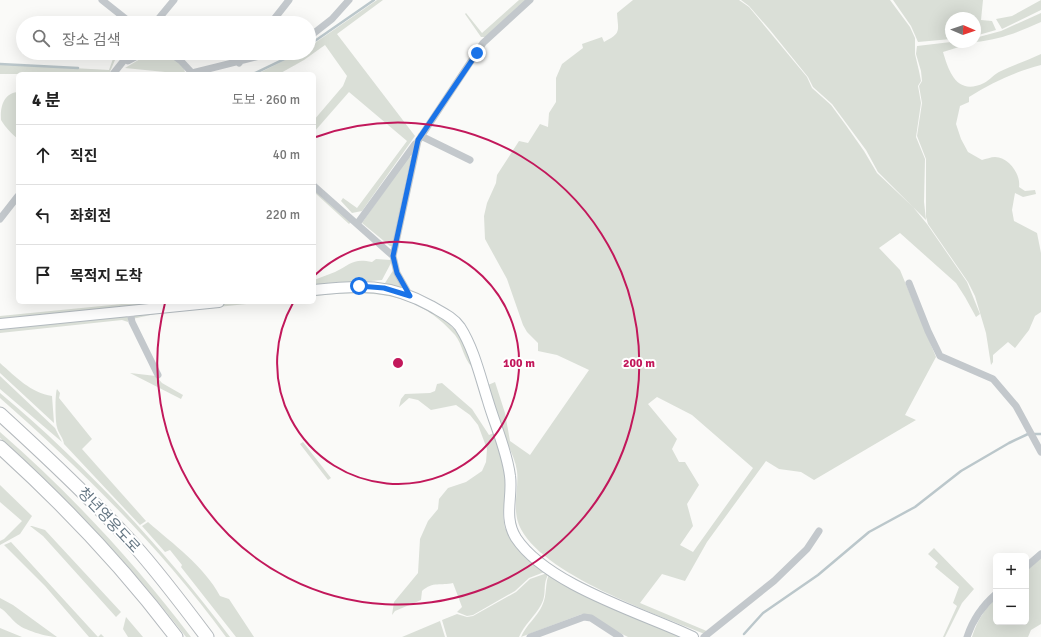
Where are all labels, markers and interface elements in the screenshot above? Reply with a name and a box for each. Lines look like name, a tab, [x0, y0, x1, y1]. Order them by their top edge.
north arrow	[945, 12, 981, 48]
search box	[16, 16, 316, 60]
icon: search	[30, 27, 52, 49]
text: 장소 검색	[62, 31, 121, 49]
route end	[468, 44, 486, 62]
text: 4 분	[32, 90, 61, 111]
text: 도보 · 260 m	[232, 92, 300, 108]
icon: ahead	[32, 144, 54, 166]
text: 직진	[70, 147, 98, 165]
text: 40 m	[273, 147, 300, 163]
icon: left	[32, 204, 54, 226]
text: 좌회전	[70, 207, 111, 225]
text: 220 m	[266, 207, 300, 223]
icon: arrive	[32, 264, 54, 286]
text: 목적지 도착	[70, 267, 142, 285]
route start	[350, 277, 368, 295]
centre of rings	[391, 356, 405, 370]
text: 100 m	[503, 356, 535, 371]
text: 200 m	[623, 356, 655, 371]
street label: 청년영웅도로	[74, 484, 144, 556]
map controls	[993, 553, 1029, 625]
button: +	[993, 553, 1029, 589]
button: −	[993, 589, 1029, 625]

